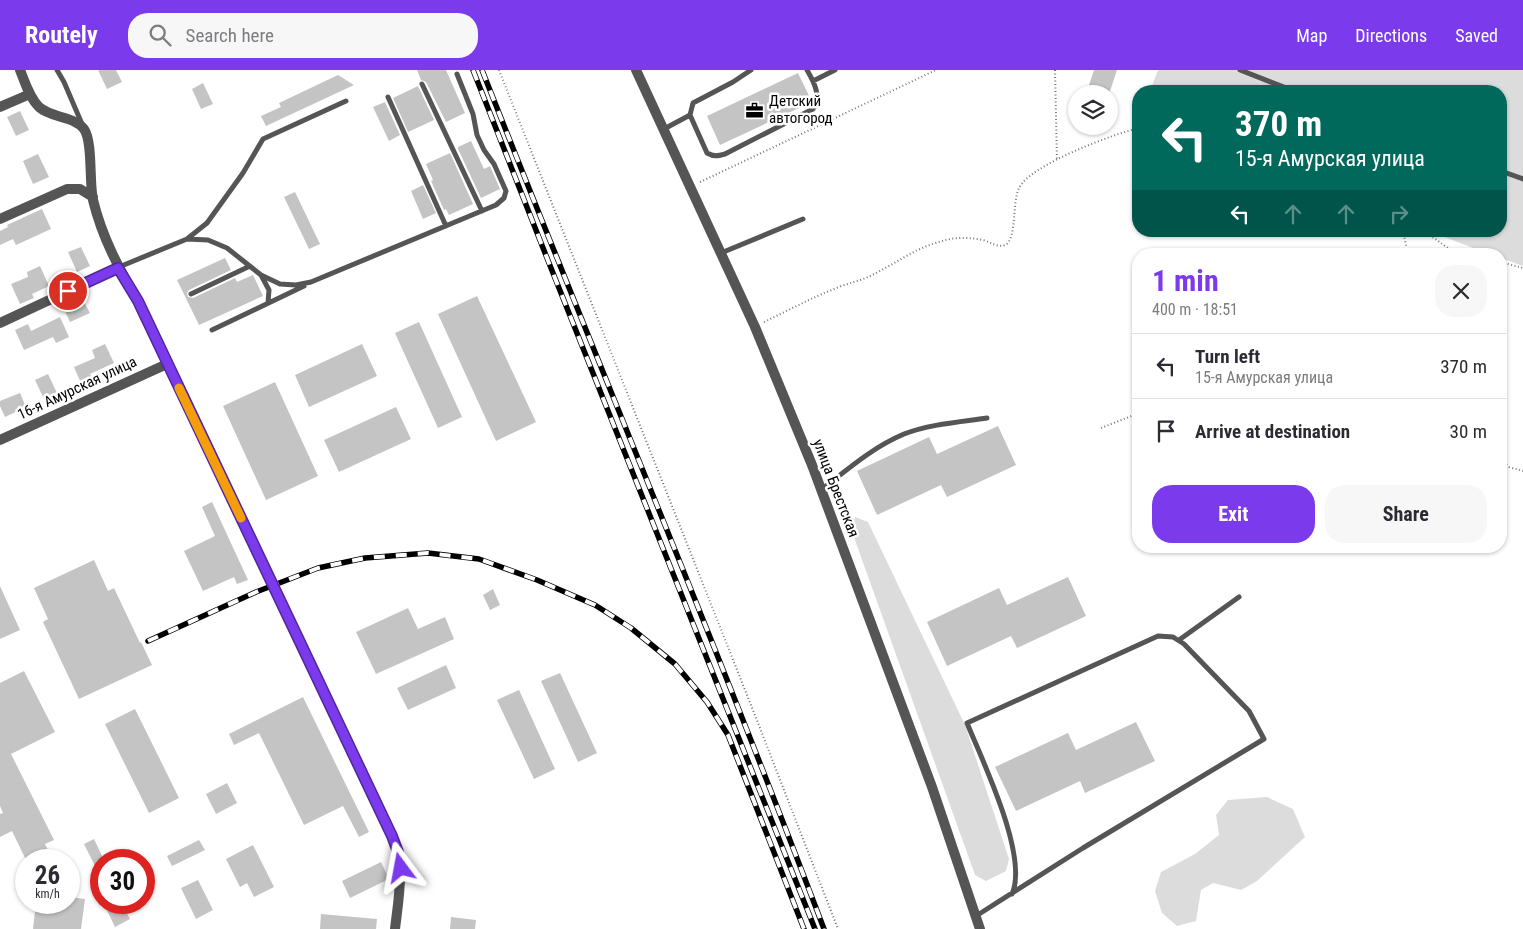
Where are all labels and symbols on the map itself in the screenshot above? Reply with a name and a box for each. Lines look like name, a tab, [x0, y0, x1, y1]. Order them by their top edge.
place label: Детский автогород	[769, 92, 833, 127]
office icon: Детский автогород	[745, 100, 765, 120]
pin	[47, 270, 89, 312]
street label: 16-я Амурская улица	[15, 352, 139, 424]
street label: улица Брестская	[809, 436, 863, 540]
position arrow	[374, 841, 426, 893]
speed limit sign: 30	[90, 849, 155, 914]

